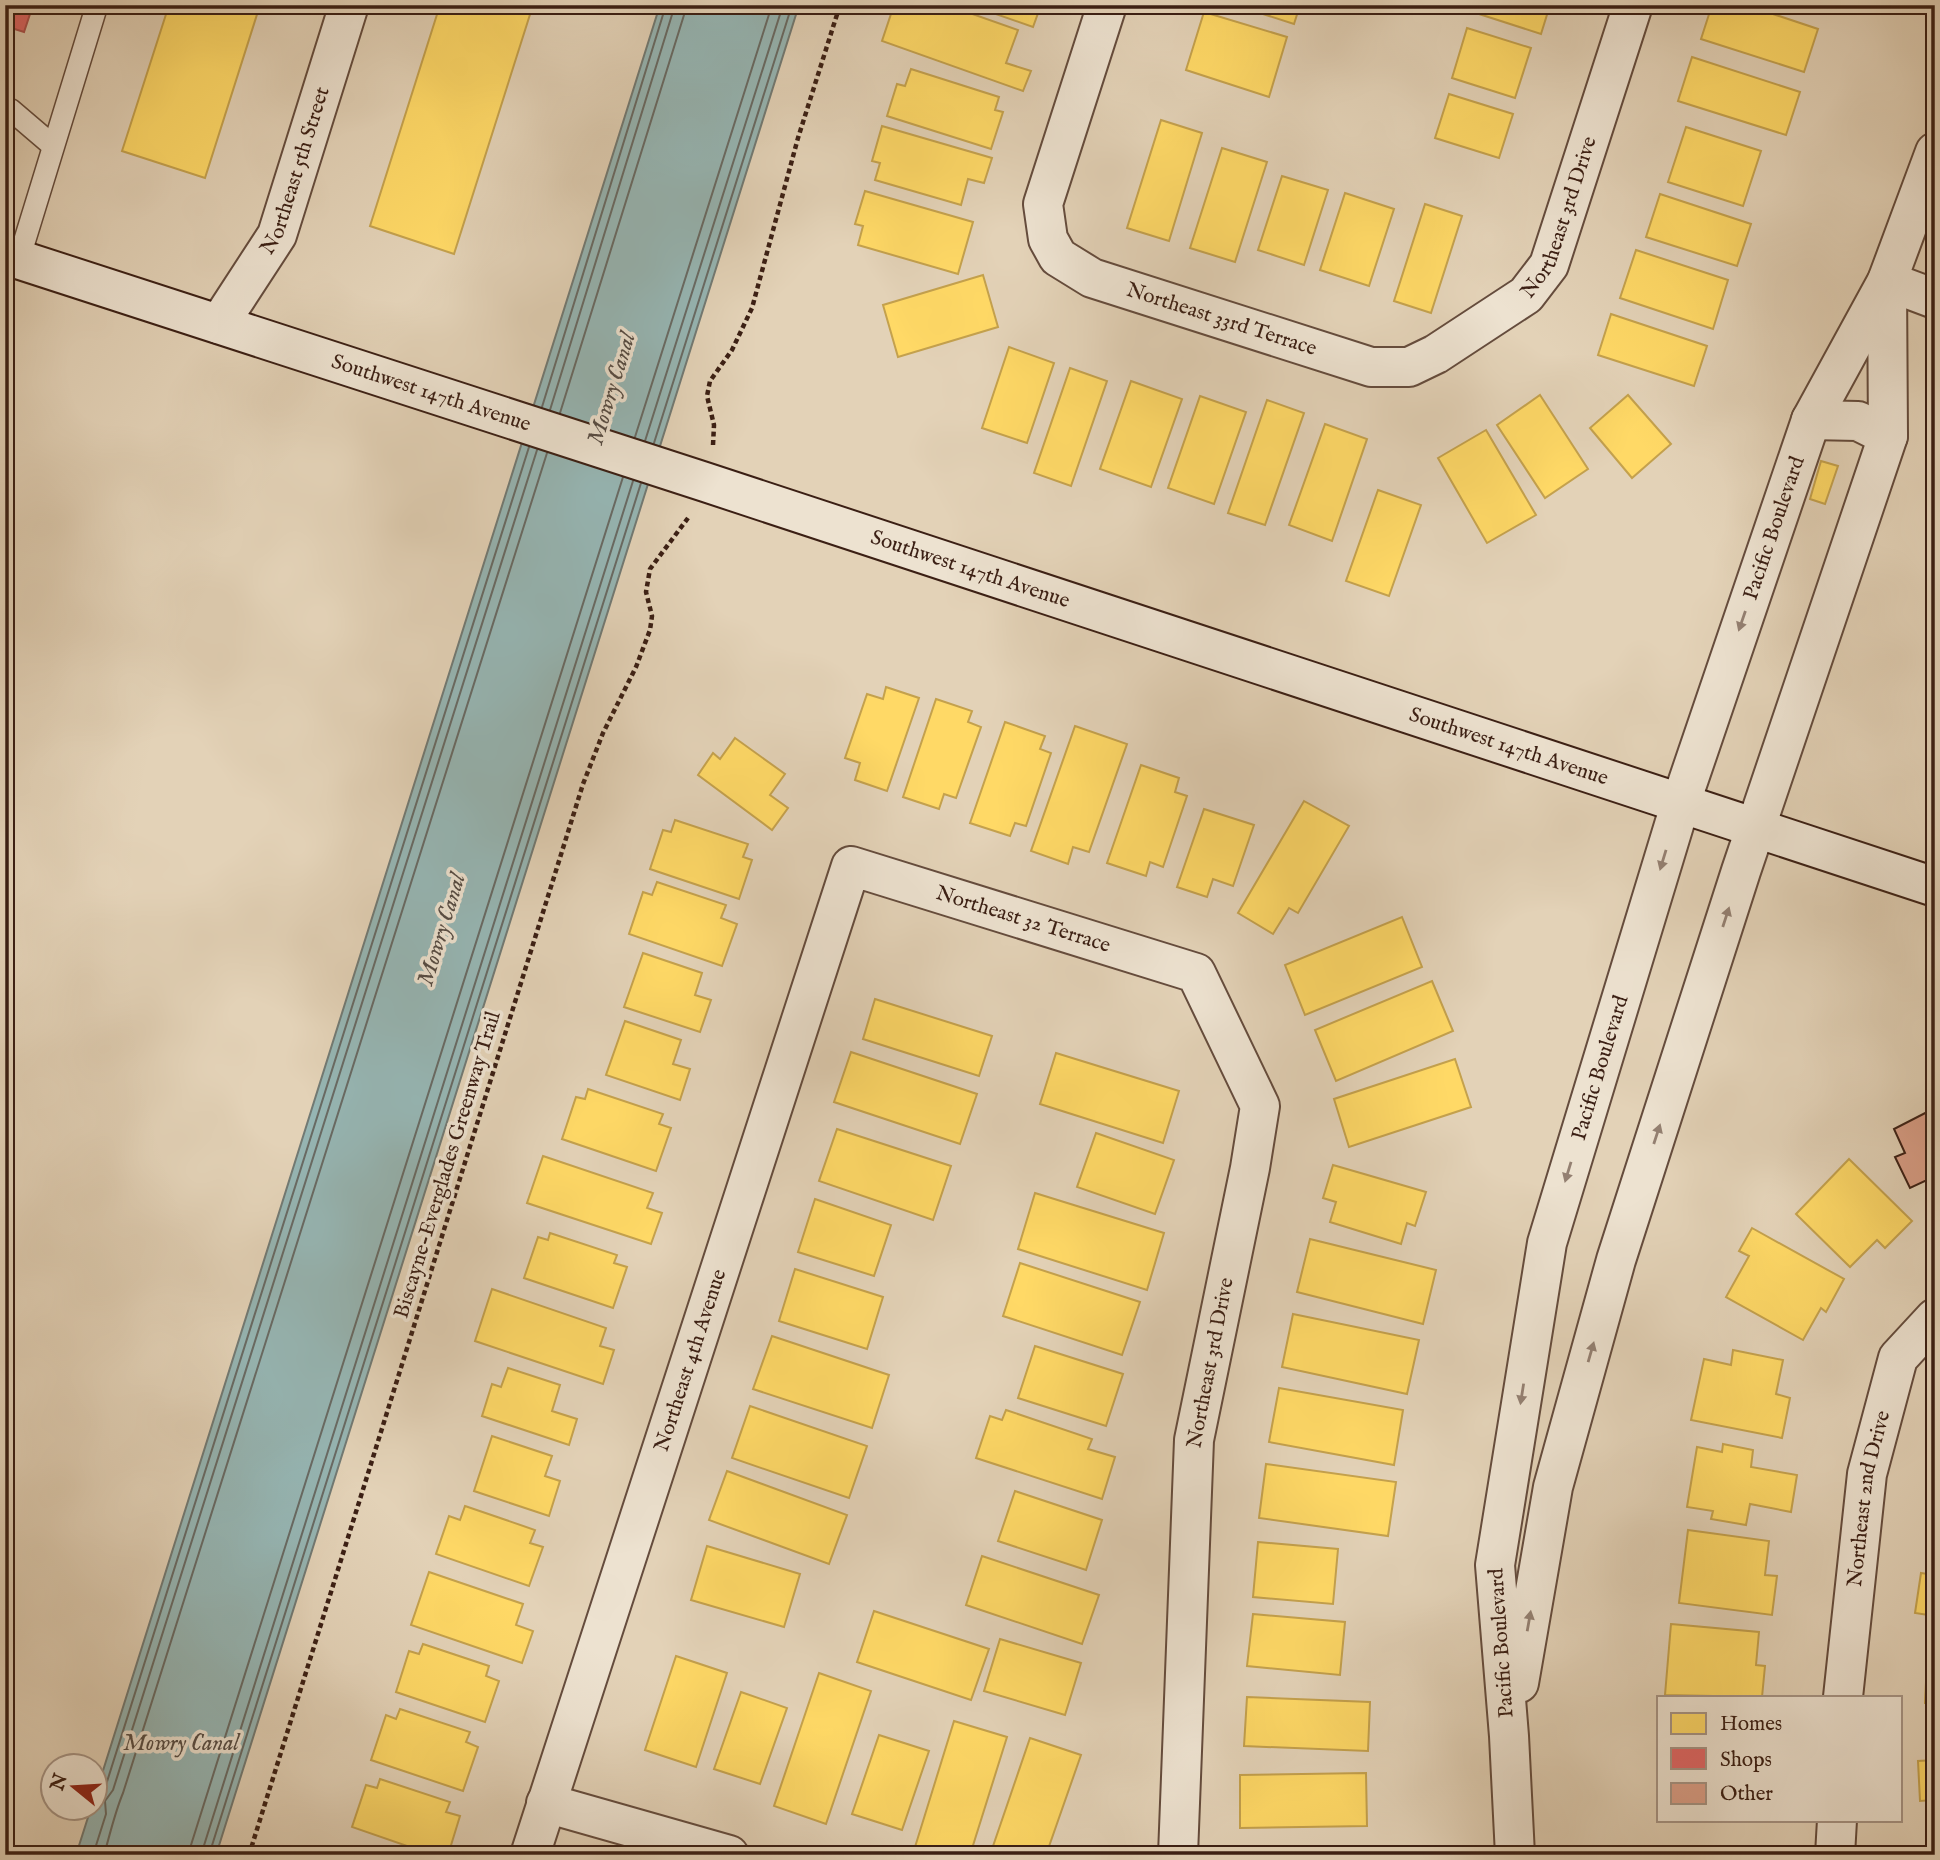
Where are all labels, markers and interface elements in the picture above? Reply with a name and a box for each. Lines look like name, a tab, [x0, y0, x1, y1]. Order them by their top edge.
street label: Northeast 5th Street	[254, 83, 336, 260]
street label: Northeast 3rd Drive	[1515, 133, 1603, 304]
street label: Northeast 33rd Terrace	[1123, 276, 1321, 362]
water label: Mowry Canal	[581, 328, 643, 449]
street label: Southwest 147th Avenue	[328, 348, 535, 438]
street label: Pacific Boulevard	[1737, 452, 1811, 604]
street label: Southwest 147th Avenue	[867, 524, 1074, 615]
one-way arrow	[1736, 611, 1747, 632]
street label: Southwest 147th Avenue	[1406, 701, 1612, 792]
one-way arrow	[1657, 850, 1667, 871]
water label: Mowry Canal	[411, 869, 473, 990]
street label: Northeast 32 Terrace	[932, 880, 1114, 959]
one-way arrow	[1721, 906, 1731, 927]
street label: Pacific Boulevard	[1565, 991, 1635, 1144]
street label: Biscayne-Everglades Greenway Trail	[388, 1008, 508, 1322]
one-way arrow	[1652, 1123, 1662, 1144]
one-way arrow	[1563, 1162, 1573, 1183]
street label: Northeast 4th Avenue	[648, 1265, 733, 1455]
street label: Northeast 3rd Drive	[1181, 1275, 1241, 1450]
one-way arrow	[1586, 1341, 1596, 1362]
one-way arrow	[1517, 1383, 1528, 1405]
street label: Northeast 2nd Drive	[1841, 1407, 1897, 1588]
street label: Pacific Boulevard	[1483, 1566, 1521, 1719]
one-way arrow	[1524, 1610, 1535, 1632]
legend	[1657, 1696, 1902, 1822]
text: Homes	[1720, 1711, 1782, 1738]
water label: Mowry Canal	[123, 1729, 241, 1758]
text: Shops	[1720, 1747, 1772, 1774]
north arrow	[38, 1752, 108, 1822]
text: N	[45, 1770, 74, 1795]
text: Other	[1720, 1781, 1773, 1808]

